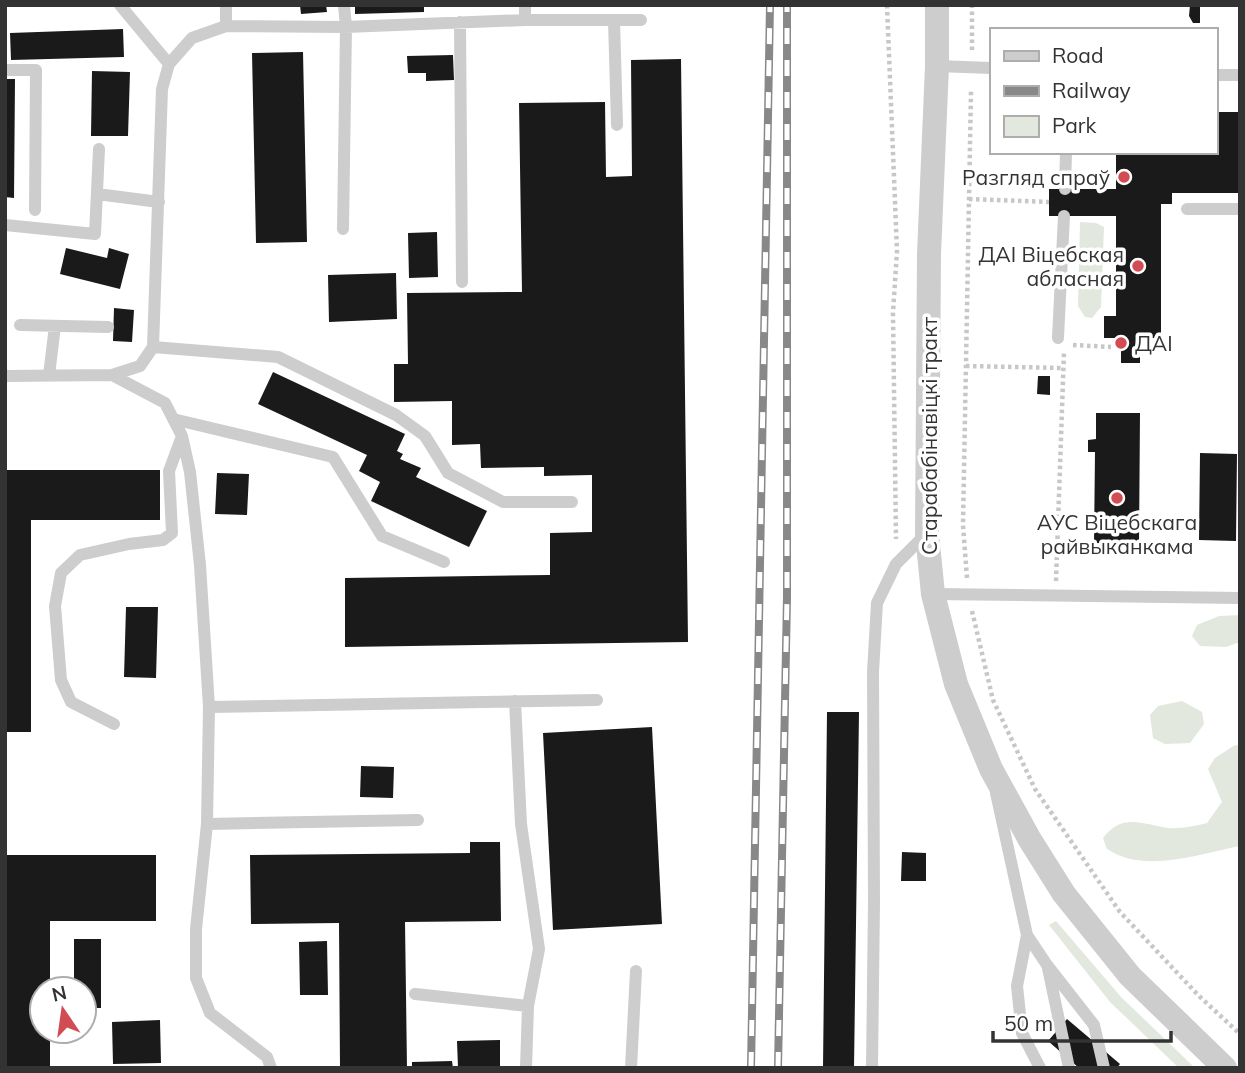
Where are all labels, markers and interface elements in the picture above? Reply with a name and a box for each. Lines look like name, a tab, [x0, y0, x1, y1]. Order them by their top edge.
legend	[990, 28, 1217, 154]
text: Road	[1052, 42, 1103, 68]
text: Railway	[1052, 77, 1131, 103]
text: Park	[1052, 112, 1096, 138]
place label: Разгляд спраў	[962, 164, 1110, 190]
marker: Разгляд спраў	[1116, 169, 1132, 185]
place label: ДАІ Віцебская абласная	[978, 241, 1124, 291]
marker: ДАІ Віцебская абласная	[1130, 258, 1146, 274]
street label: Старабабінавіцкі тракт	[916, 317, 942, 555]
place label: ДАІ	[1135, 330, 1173, 356]
marker: ДАІ	[1113, 335, 1129, 351]
marker: АУС Віцебскага райвыканкама	[1109, 490, 1125, 506]
place label: АУС Віцебскага райвыканкама	[1037, 509, 1197, 559]
north arrow	[28, 975, 98, 1045]
text: N	[49, 980, 69, 1007]
scale bar	[993, 1000, 1172, 1044]
text: 50 m	[1004, 1010, 1053, 1036]

